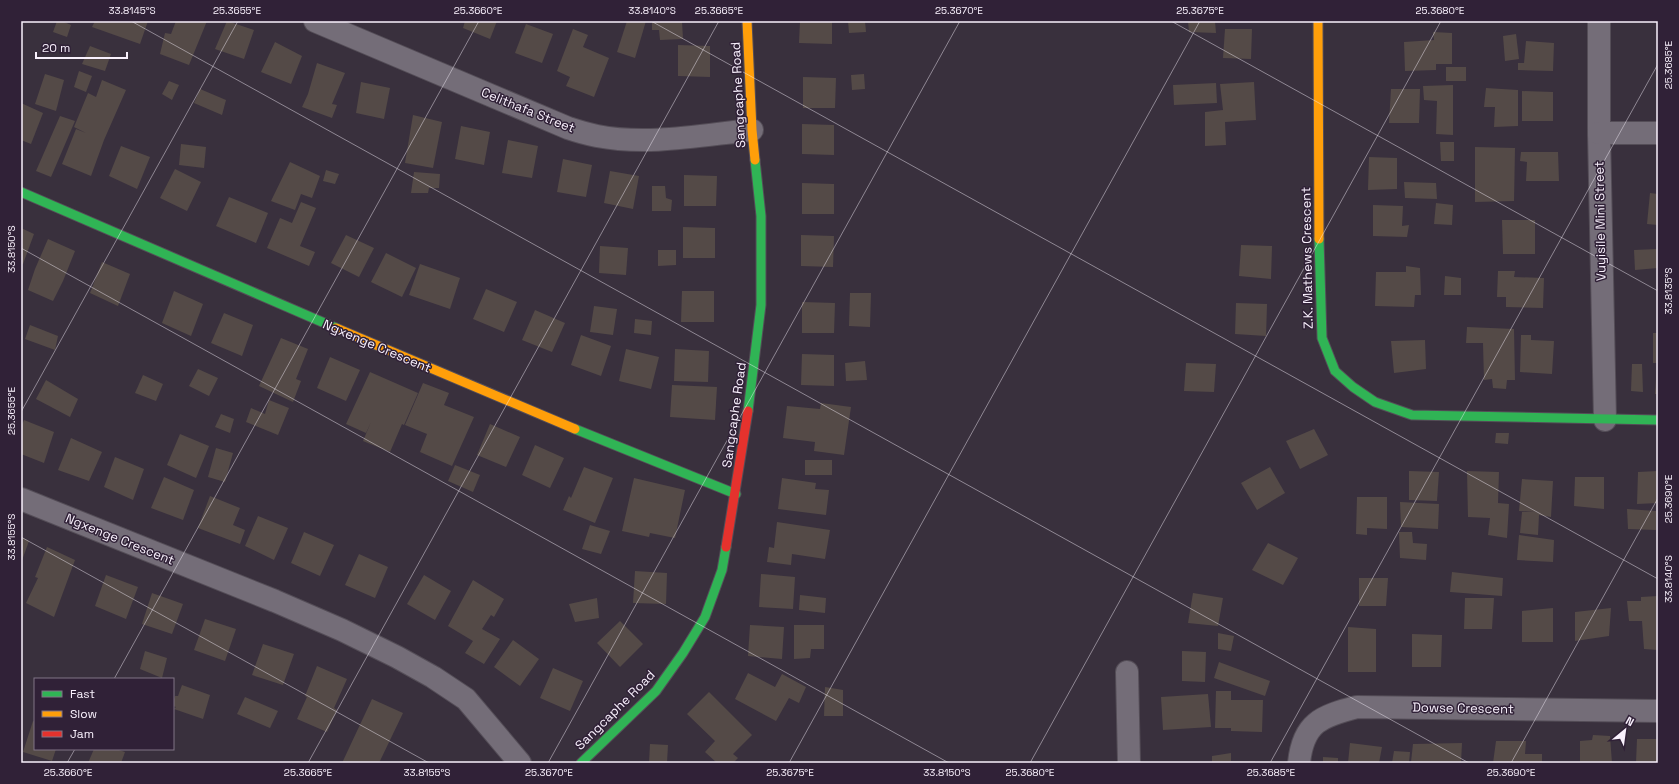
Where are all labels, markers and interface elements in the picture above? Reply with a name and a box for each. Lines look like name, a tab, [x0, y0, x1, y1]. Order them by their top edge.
text: 33.8145°S	[108, 4, 156, 17]
text: 25.3655°E	[213, 4, 261, 17]
text: 25.3660°E	[454, 4, 503, 17]
text: 33.8140°S	[628, 4, 676, 17]
text: 25.3665°E	[695, 4, 743, 17]
text: 25.3670°E	[935, 4, 983, 17]
text: 25.3675°E	[1176, 4, 1224, 17]
text: 25.3680°E	[1416, 4, 1465, 17]
scale bar	[36, 34, 127, 60]
text: 20 m	[42, 40, 70, 56]
text: 25.3685°E	[1662, 40, 1675, 89]
street label: Sangcaphe Road	[727, 41, 749, 149]
street label: Celithafa Street	[479, 83, 577, 137]
street label: Vuyisile Mini Street	[1590, 161, 1610, 281]
street label: Z.K. Mathews Crescent	[1297, 187, 1317, 329]
text: 33.8150°S	[5, 225, 18, 273]
text: 33.8135°S	[1662, 268, 1675, 315]
street label: Ngxenge Crescent	[320, 315, 434, 377]
street label: Sangcaphe Road	[718, 361, 750, 469]
text: 25.3655°E	[5, 387, 18, 435]
text: 25.3690°E	[1662, 474, 1675, 523]
street label: Ngxenge Crescent	[63, 509, 177, 569]
text: 33.8155°S	[5, 514, 18, 560]
text: 33.8140°S	[1662, 555, 1675, 603]
street label: Sangcaphe Road	[571, 666, 659, 754]
legend	[34, 678, 174, 750]
text: Fast	[70, 686, 95, 702]
street label: Dowse Crescent	[1412, 699, 1514, 717]
text: Slow	[70, 706, 97, 722]
north arrow	[1605, 710, 1645, 750]
text: N	[1623, 713, 1636, 729]
text: Jam	[70, 726, 94, 742]
text: 25.3660°E	[44, 766, 93, 779]
text: 25.3665°E	[284, 766, 332, 779]
text: 33.8155°S	[404, 766, 450, 779]
text: 25.3670°E	[525, 766, 573, 779]
text: 25.3675°E	[766, 766, 814, 779]
text: 33.8150°S	[923, 766, 971, 779]
text: 25.3680°E	[1006, 766, 1055, 779]
text: 25.3685°E	[1247, 766, 1296, 779]
text: 25.3690°E	[1487, 766, 1536, 779]

